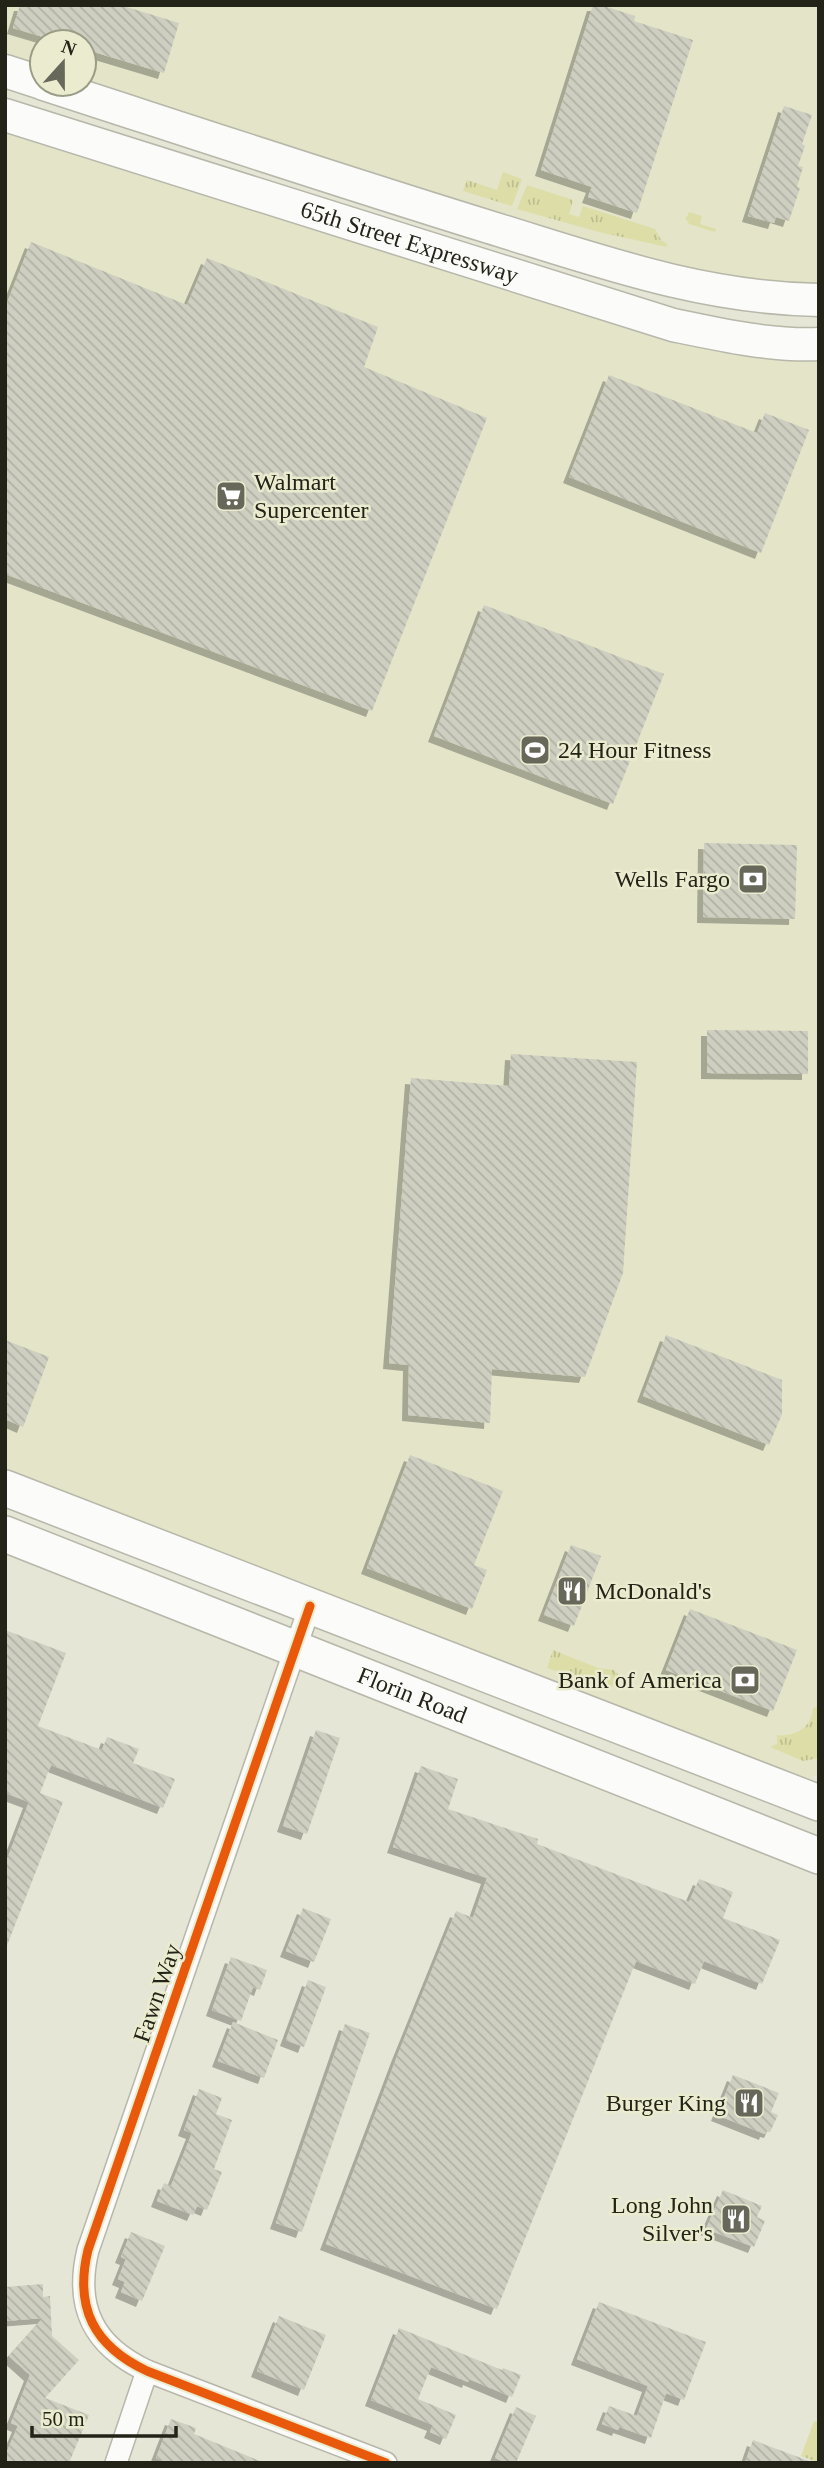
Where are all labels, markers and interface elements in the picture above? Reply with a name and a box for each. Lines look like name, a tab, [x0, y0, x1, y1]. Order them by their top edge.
north arrow	[28, 28, 98, 98]
text: N	[59, 35, 79, 60]
street label: 65th Street Expressway	[297, 196, 522, 289]
place label: Walmart Supercenter	[254, 469, 369, 523]
supermarket icon: Walmart Supercenter	[214, 479, 248, 513]
sports icon: 24 Hour Fitness	[518, 733, 552, 767]
place label: 24 Hour Fitness	[558, 737, 711, 763]
bank icon: Wells Fargo	[736, 862, 770, 896]
place label: Wells Fargo	[614, 866, 730, 892]
restaurant icon: McDonald's	[555, 1574, 589, 1608]
place label: McDonald's	[595, 1578, 711, 1604]
street label: Florin Road	[354, 1662, 471, 1728]
bank icon: Bank of America	[728, 1663, 762, 1697]
place label: Bank of America	[558, 1667, 722, 1693]
street label: Fawn Way	[128, 1940, 186, 2046]
restaurant icon: Burger King	[732, 2086, 766, 2120]
place label: Burger King	[606, 2090, 726, 2116]
place label: Long John Silver's	[611, 2192, 713, 2246]
restaurant icon: Long John Silver's	[719, 2202, 753, 2236]
scale bar	[32, 2394, 175, 2438]
text: 50 m	[42, 2407, 85, 2431]

